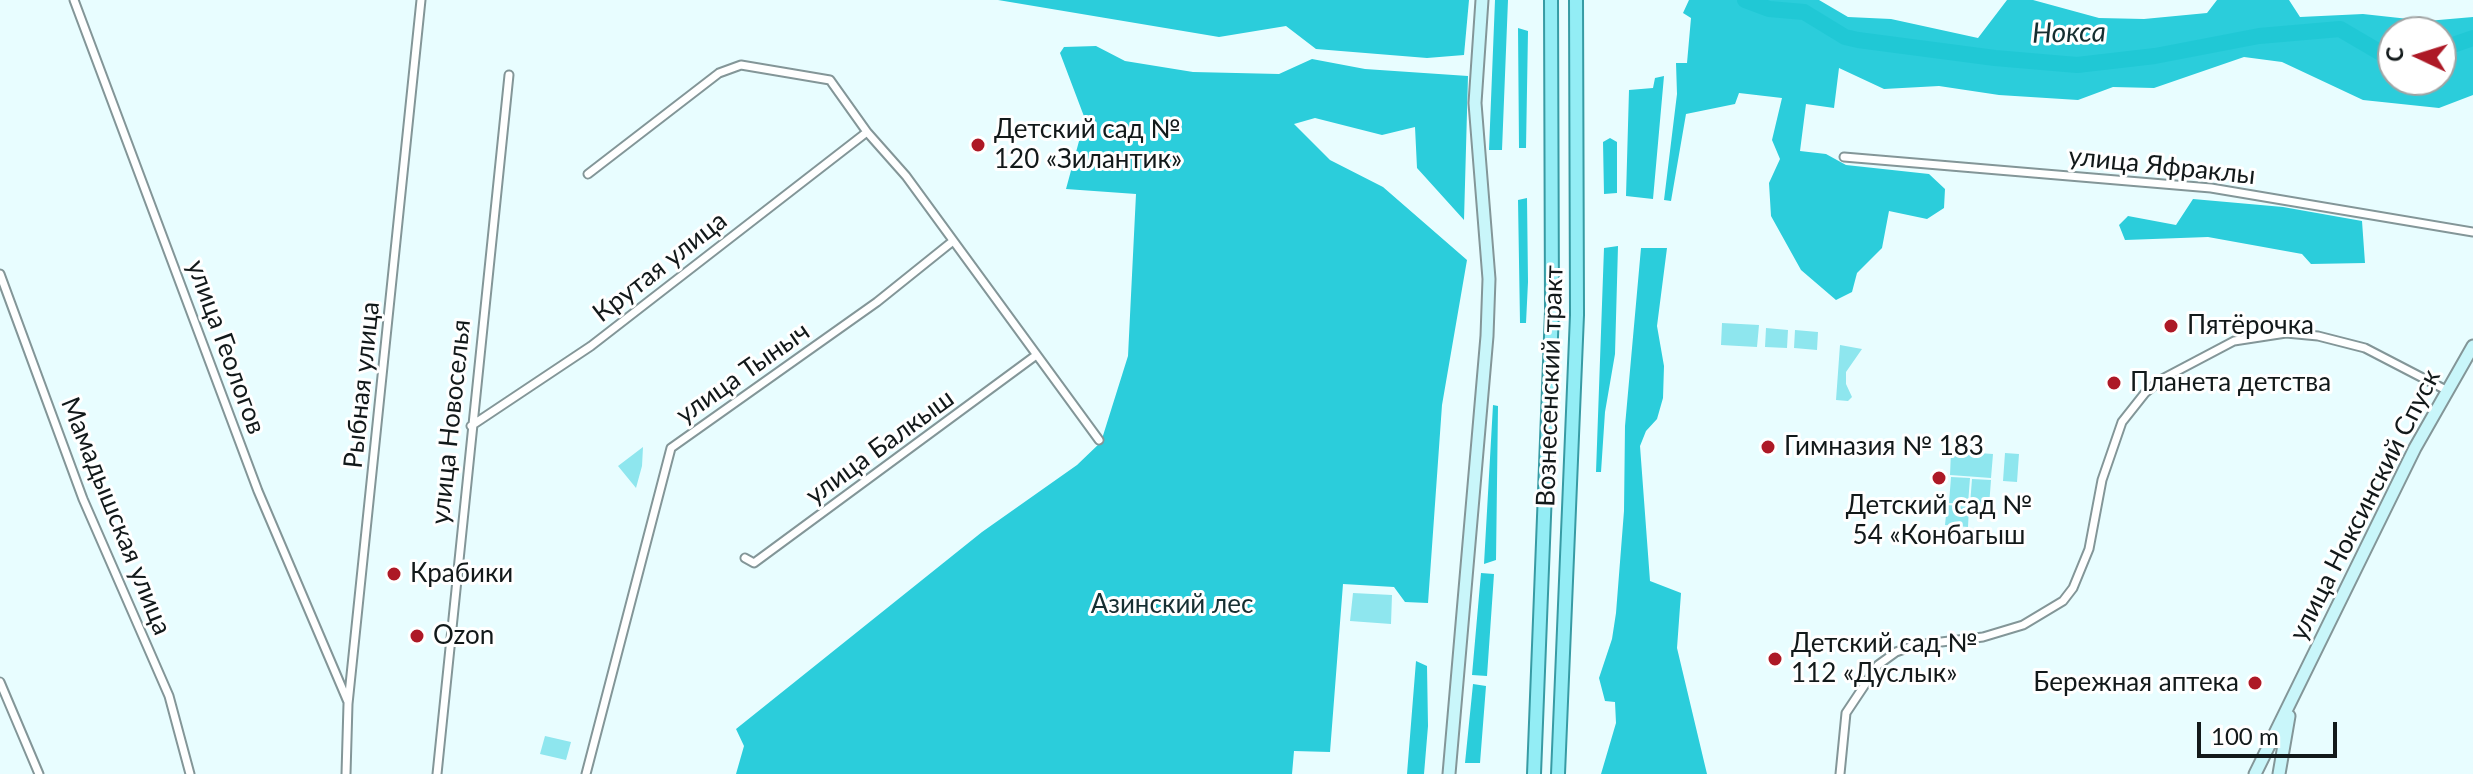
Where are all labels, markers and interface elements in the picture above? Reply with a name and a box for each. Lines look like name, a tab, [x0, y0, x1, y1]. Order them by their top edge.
water label: Нокса	[2032, 16, 2106, 50]
north arrow	[2377, 16, 2457, 96]
text: С	[2381, 46, 2409, 63]
place label: Детский сад № 120 «Зилантик»	[994, 114, 1182, 176]
marker: Детский сад № 120 «Зилантик»	[969, 136, 987, 154]
street label: улица Яфраклы	[2067, 141, 2257, 191]
street label: Крутая улица	[587, 205, 733, 329]
street label: улица Геологов	[180, 256, 272, 438]
street label: Вознесенский тракт	[1530, 265, 1570, 507]
street label: Рыбная улица	[338, 300, 386, 470]
place label: Пятёрочка	[2187, 310, 2314, 342]
street label: улица Тыныч	[670, 316, 816, 430]
marker: Пятёрочка	[2162, 317, 2180, 335]
street label: улица Новоселья	[425, 318, 477, 526]
street label: улица Ноксинский Спуск	[2283, 364, 2447, 646]
place label: Планета детства	[2130, 367, 2331, 399]
marker: Планета детства	[2105, 374, 2123, 392]
street label: улица Балкыш	[800, 383, 960, 511]
street label: Мамадышская улица	[54, 393, 178, 639]
place label: Гимназия № 183	[1784, 431, 1984, 463]
marker: Гимназия № 183	[1759, 438, 1777, 456]
marker: Детский сад № 54 «Конбагыш	[1930, 469, 1948, 487]
place label: Детский сад № 54 «Конбагыш	[1846, 490, 2032, 552]
place label: Крабики	[410, 558, 513, 590]
marker: Крабики	[385, 565, 403, 583]
park label: Азинский лес	[1091, 589, 1253, 621]
place label: Ozon	[433, 620, 494, 652]
marker: Ozon	[408, 627, 426, 645]
place label: Детский сад № 112 «Дуслык»	[1791, 628, 1977, 690]
marker: Детский сад № 112 «Дуслык»	[1766, 650, 1784, 668]
place label: Бережная аптека	[2033, 667, 2239, 699]
marker: Бережная аптека	[2246, 674, 2264, 692]
scale bar	[2201, 706, 2341, 756]
text: 100 m	[2211, 721, 2279, 750]

